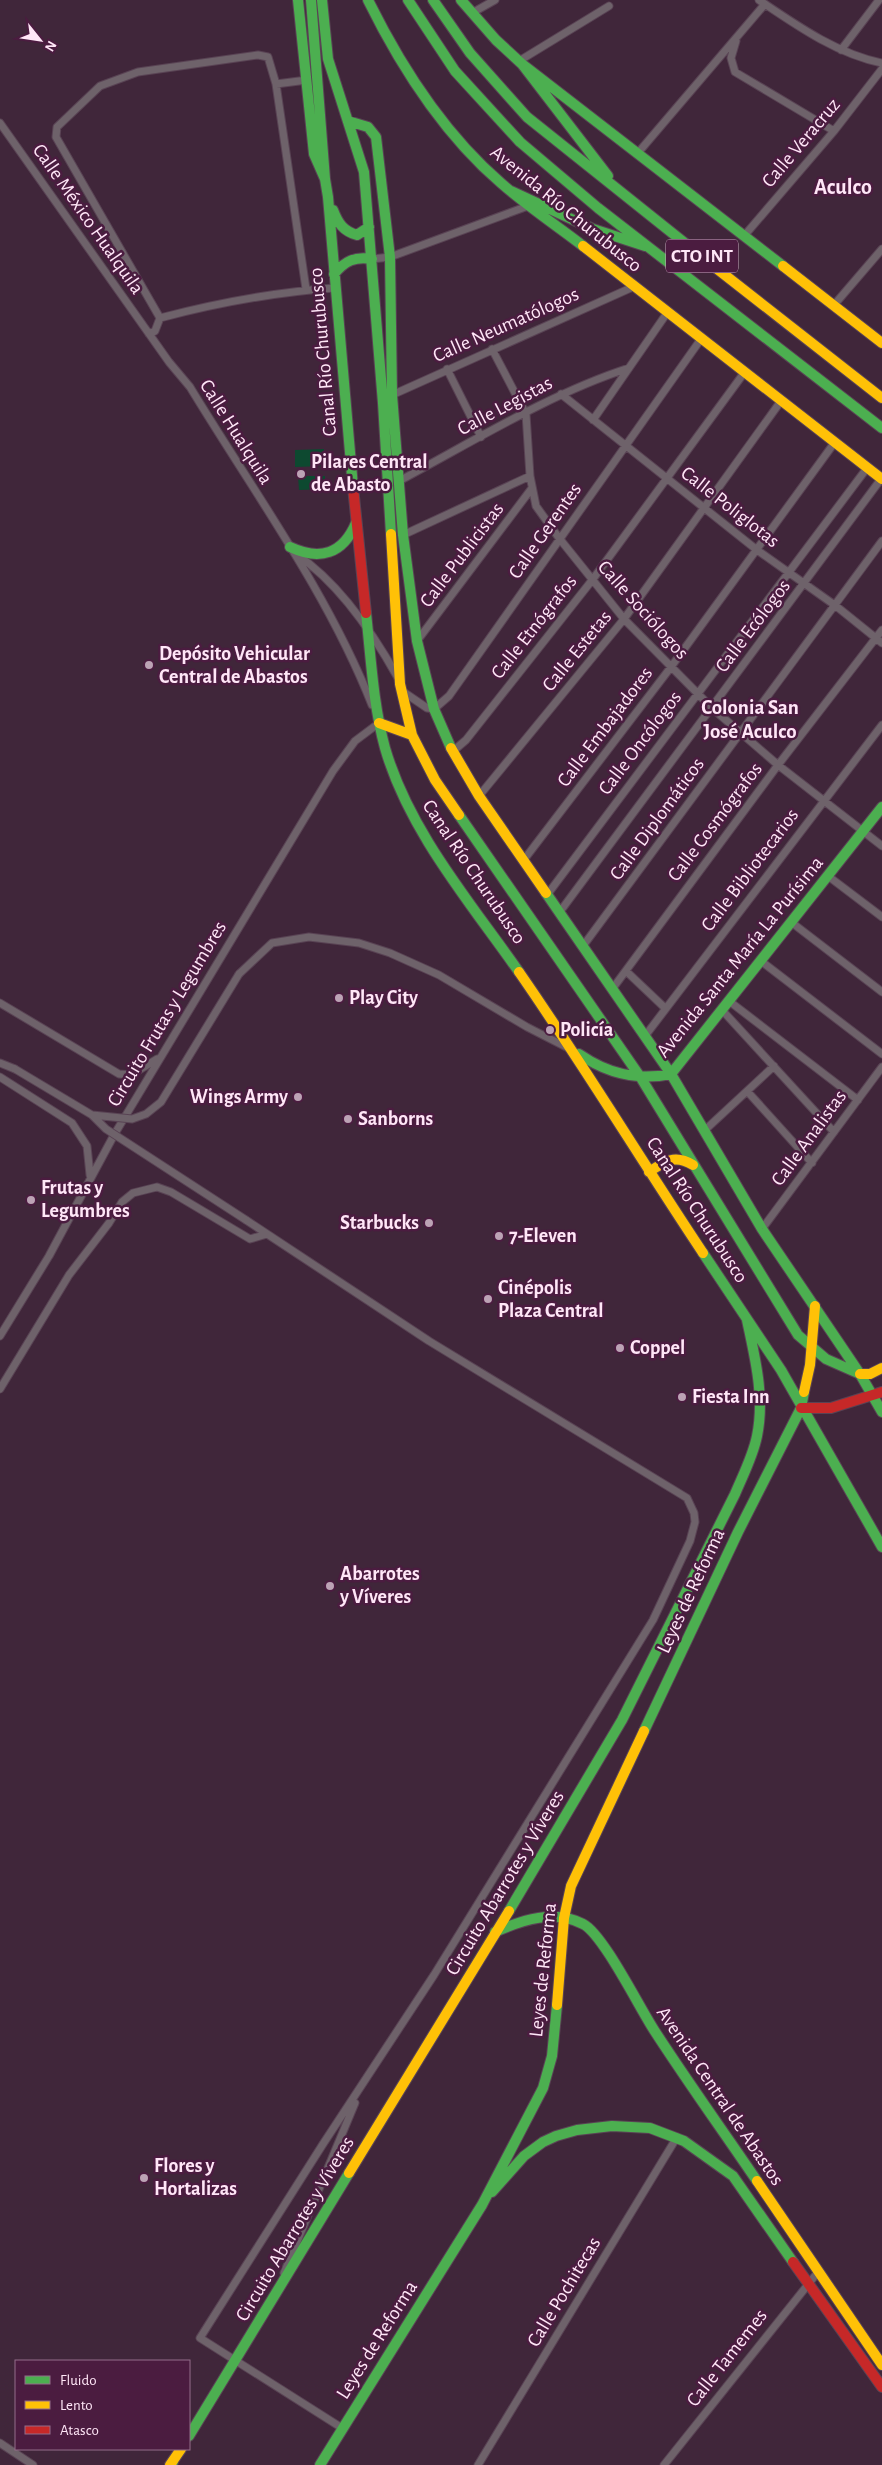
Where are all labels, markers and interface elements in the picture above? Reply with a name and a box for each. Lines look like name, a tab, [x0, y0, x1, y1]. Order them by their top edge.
north arrow	[15, 15, 65, 65]
text: N	[42, 38, 59, 54]
street label: Calle Veracruz	[758, 95, 844, 191]
street label: Calle México Hualquila	[29, 140, 147, 298]
street label: Avenida Río Churubusco	[486, 142, 646, 276]
district label: Aculco	[814, 176, 872, 198]
road number: CTO INT	[666, 240, 738, 272]
street label: Canal Río Churubusco	[306, 267, 340, 437]
street label: Calle Neumatólogos	[430, 284, 582, 366]
street label: Calle Legistas	[454, 373, 556, 439]
street label: Calle Hualquila	[196, 376, 276, 488]
place label: Pilares Central de Abasto	[311, 452, 428, 495]
street label: Calle Poliglotas	[677, 463, 783, 551]
marker: Pilares Central de Abasto	[295, 468, 307, 480]
street label: Calle Gerentes	[505, 480, 585, 582]
street label: Calle Publicistas	[416, 499, 508, 611]
street label: Calle Sociólogos	[594, 557, 692, 663]
street label: Calle Etnógrafos	[487, 571, 581, 683]
street label: Calle Ecólogos	[712, 576, 794, 676]
street label: Calle Estetas	[539, 607, 615, 695]
place label: Depósito Vehicular Central de Abastos	[159, 644, 310, 687]
marker: Depósito Vehicular Central de Abastos	[143, 659, 155, 671]
street label: Calle Embajadores	[554, 663, 656, 791]
street label: Calle Oncólogos	[595, 687, 685, 799]
district label: Colonia San José Aculco	[701, 697, 799, 742]
street label: Calle Diplomáticos	[606, 754, 708, 884]
street label: Calle Cosmógrafos	[664, 759, 766, 885]
street label: Canal Río Churubusco	[418, 796, 530, 948]
street label: Calle Bibliotecarios	[698, 805, 802, 935]
street label: Avenida Santa María La Purísima	[653, 853, 827, 1061]
street label: Circuito Frutas y Legumbres	[104, 918, 230, 1110]
place label: Play City	[349, 988, 418, 1008]
marker: Play City	[333, 992, 345, 1004]
place label: Policía	[560, 1020, 614, 1040]
marker: Policía	[544, 1024, 556, 1036]
street label: Calle Analistas	[768, 1086, 850, 1190]
place label: Wings Army	[190, 1087, 288, 1107]
marker: Wings Army	[292, 1091, 304, 1103]
place label: Sanborns	[358, 1109, 433, 1129]
marker: Sanborns	[342, 1113, 354, 1125]
street label: Canal Río Churubusco	[643, 1134, 751, 1286]
place label: Frutas y Legumbres	[41, 1178, 130, 1221]
marker: Frutas y Legumbres	[25, 1194, 37, 1206]
place label: Starbucks	[340, 1213, 419, 1233]
marker: Starbucks	[423, 1217, 435, 1229]
place label: 7-Eleven	[509, 1226, 577, 1246]
marker: 7-Eleven	[493, 1230, 505, 1242]
place label: Cinépolis Plaza Central	[498, 1278, 604, 1321]
marker: Cinépolis Plaza Central	[482, 1293, 494, 1305]
place label: Coppel	[630, 1338, 685, 1358]
marker: Coppel	[614, 1342, 626, 1354]
place label: Fiesta Inn	[692, 1387, 770, 1407]
marker: Fiesta Inn	[676, 1391, 688, 1403]
street label: Leyes de Reforma	[653, 1526, 729, 1656]
place label: Abarrotes y Víveres	[339, 1564, 420, 1607]
marker: Abarrotes y Víveres	[324, 1580, 336, 1592]
street label: Circuito Abarrotes y Víveres	[442, 1787, 568, 1979]
street label: Leyes de Reforma	[526, 1902, 560, 2038]
street label: Avenida Central de Abastos	[653, 2003, 787, 2189]
street label: Circuito Abarrotes y Víveres	[232, 2133, 358, 2325]
place label: Flores y Hortalizas	[154, 2156, 237, 2199]
marker: Flores y Hortalizas	[138, 2172, 150, 2184]
street label: Calle Pochitecas	[524, 2234, 604, 2350]
street label: Leyes de Reforma	[333, 2277, 421, 2403]
street label: Calle Tamemes	[683, 2306, 771, 2410]
legend	[15, 2360, 190, 2450]
text: Fluido	[60, 2373, 97, 2388]
text: Lento	[60, 2398, 93, 2413]
text: Atasco	[60, 2423, 99, 2438]

